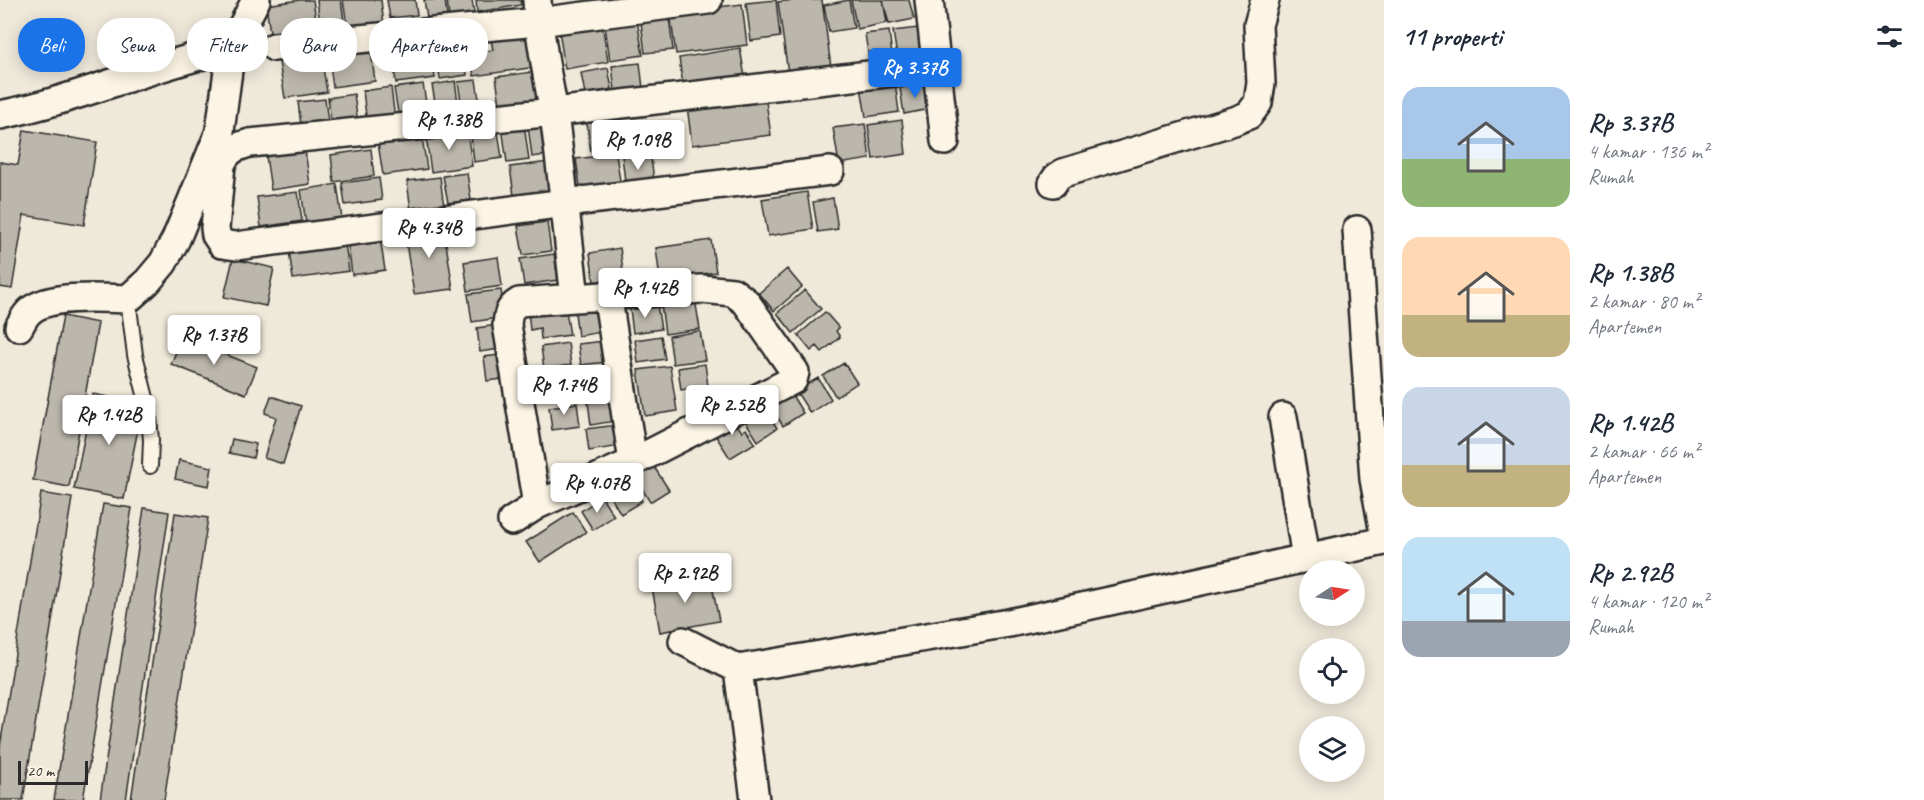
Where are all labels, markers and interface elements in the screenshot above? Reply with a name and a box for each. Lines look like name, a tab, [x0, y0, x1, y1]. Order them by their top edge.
chip: Beli	[18, 18, 85, 72]
chip: Sewa	[97, 18, 175, 72]
chip: Filter	[187, 18, 268, 72]
chip: Baru	[280, 18, 357, 72]
chip: Apartemen	[369, 18, 488, 72]
text: 11 properti	[1402, 20, 1502, 53]
icon: filters	[1873, 20, 1906, 53]
pin: Rp 3.37B	[853, 48, 977, 99]
text: Rp 3.37B	[882, 55, 948, 80]
pin: Rp 1.38B	[387, 100, 511, 151]
text: Rp 3.37B	[1588, 106, 1673, 139]
text: Rp 1.38B	[416, 107, 482, 132]
icon: home	[1450, 111, 1522, 183]
pin: Rp 1.09B	[576, 120, 700, 171]
text: Rp 1.09B	[606, 127, 670, 152]
text: 4 kamar · 136 m²	[1588, 139, 1708, 164]
text: Rumah	[1588, 164, 1634, 189]
pin: Rp 4.34B	[367, 208, 491, 259]
text: Rp 4.34B	[396, 215, 462, 240]
text: Rp 1.38B	[1588, 256, 1673, 289]
icon: home	[1450, 261, 1522, 333]
pin: Rp 1.42B	[583, 268, 707, 319]
text: Rp 1.42B	[612, 275, 678, 300]
text: 2 kamar · 80 m²	[1588, 289, 1699, 314]
text: Apartemen	[1588, 314, 1661, 339]
pin: Rp 1.37B	[152, 315, 276, 366]
text: Rp 1.37B	[181, 322, 247, 347]
pin: Rp 1.74B	[502, 365, 626, 416]
text: Rp 1.74B	[531, 372, 597, 397]
pin: Rp 2.52B	[670, 385, 794, 436]
text: Rp 2.52B	[700, 392, 764, 417]
pin: Rp 1.42B	[47, 395, 171, 446]
text: Rp 1.42B	[76, 402, 142, 427]
text: Rp 1.42B	[1588, 406, 1673, 439]
icon: home	[1450, 411, 1522, 483]
text: 2 kamar · 66 m²	[1588, 439, 1699, 464]
pin: Rp 4.07B	[535, 463, 659, 514]
text: Apartemen	[1588, 464, 1661, 489]
text: Rp 4.07B	[564, 470, 630, 495]
pin: Rp 2.92B	[623, 553, 747, 604]
text: Rp 2.92B	[1588, 556, 1672, 589]
text: Rp 2.92B	[653, 560, 717, 585]
north arrow	[1299, 560, 1365, 626]
map controls	[1299, 560, 1365, 782]
icon: home	[1450, 561, 1522, 633]
text: 4 kamar · 120 m²	[1588, 589, 1708, 614]
text: Rumah	[1588, 614, 1634, 639]
button: locate	[1299, 638, 1365, 704]
button: layers	[1299, 716, 1365, 782]
scale bar	[18, 758, 88, 786]
text: 20 m	[27, 761, 54, 781]

